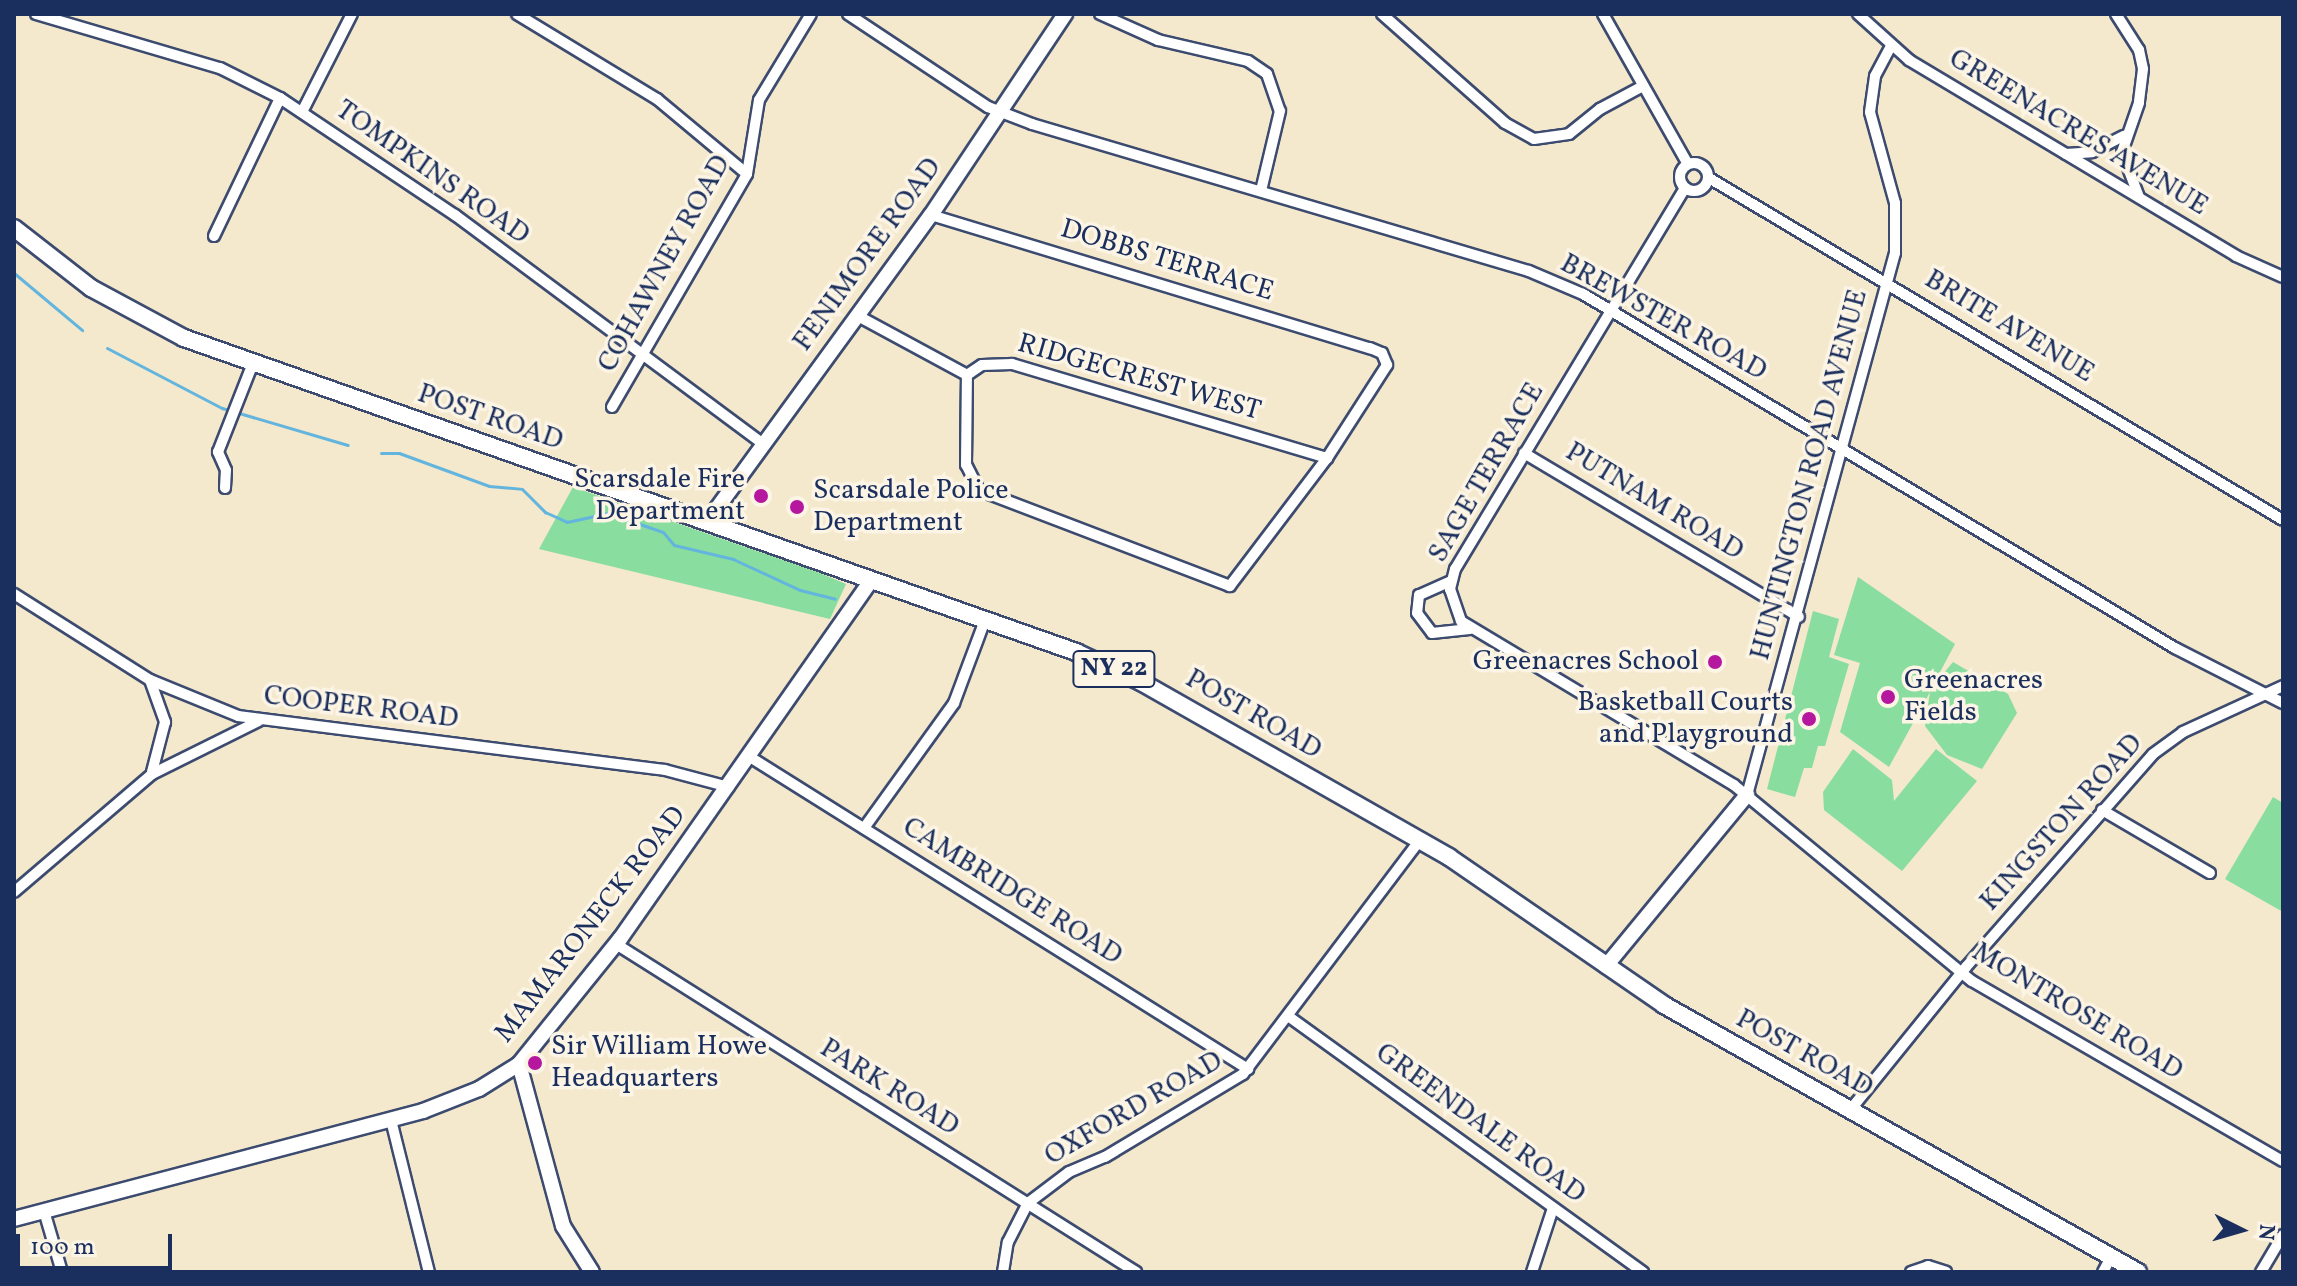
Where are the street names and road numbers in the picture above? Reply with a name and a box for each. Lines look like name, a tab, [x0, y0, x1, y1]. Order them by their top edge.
street label: GREENACRES AVENUE	[1942, 42, 2214, 224]
street label: TOMPKINS ROAD	[329, 94, 535, 252]
street label: COHAWNEY ROAD	[591, 149, 739, 379]
street label: FENIMORE ROAD	[787, 152, 949, 358]
street label: DOBBS TERRACE	[1056, 212, 1278, 310]
street label: BREWSTER ROAD	[1554, 247, 1772, 389]
street label: BRITE AVENUE	[1918, 263, 2100, 391]
street label: HUNTINGTON ROAD AVENUE	[1744, 286, 1876, 664]
street label: RIDGECREST WEST	[1013, 327, 1265, 429]
street label: POST ROAD	[413, 377, 567, 459]
street label: SAGE TERRACE	[1422, 377, 1552, 569]
street label: PUTNAM ROAD	[1559, 436, 1749, 568]
road number: NY 22	[1072, 647, 1156, 691]
street label: POST ROAD	[1179, 662, 1327, 768]
street label: COOPER ROAD	[262, 679, 460, 737]
street label: KINGSTON ROAD	[1974, 728, 2150, 918]
street label: MAMARONECK ROAD	[488, 800, 694, 1050]
street label: CAMBRIDGE ROAD	[896, 811, 1128, 973]
street label: MONTROSE ROAD	[1966, 936, 2188, 1088]
street label: POST ROAD	[1729, 1002, 1879, 1106]
street label: PARK ROAD	[813, 1032, 965, 1144]
street label: GREENDALE ROAD	[1369, 1037, 1591, 1211]
street label: OXFORD ROAD	[1039, 1045, 1229, 1173]

